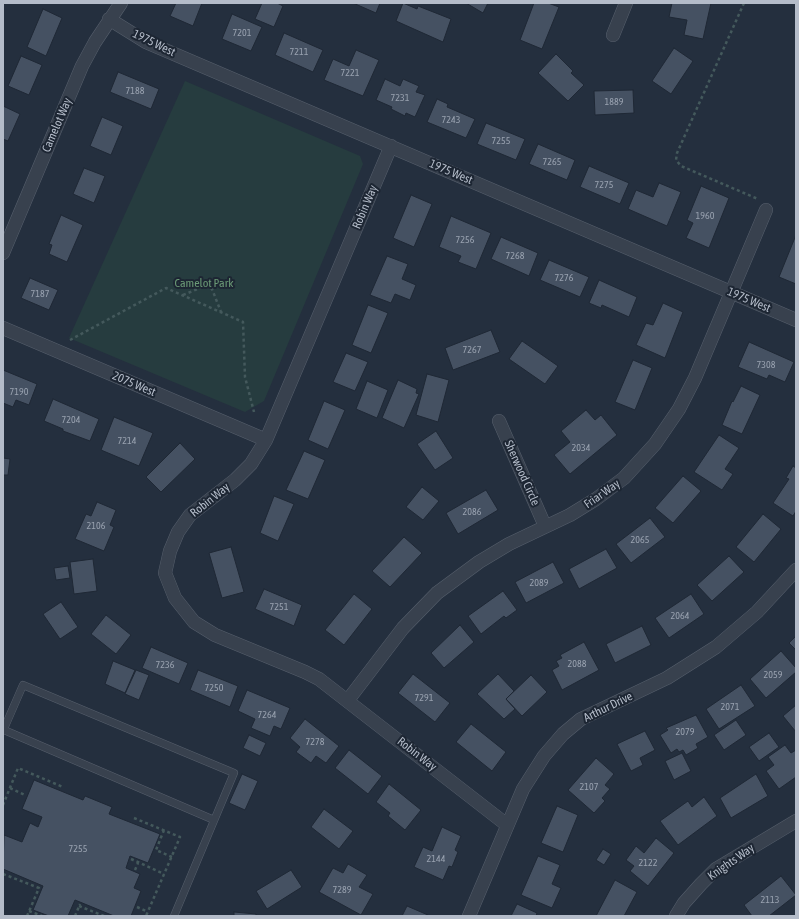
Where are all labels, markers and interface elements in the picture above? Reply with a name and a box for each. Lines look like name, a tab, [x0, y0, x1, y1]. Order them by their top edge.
street label: 1975 West	[130, 27, 178, 59]
house number: 7201	[233, 27, 251, 39]
house number: 7211	[290, 46, 308, 58]
house number: 7221	[341, 67, 359, 79]
house number: 7188	[126, 85, 144, 97]
house number: 7231	[391, 92, 409, 104]
street label: Camelot Way	[39, 96, 75, 154]
house number: 1889	[605, 96, 623, 108]
house number: 7243	[442, 114, 460, 126]
house number: 7255	[492, 135, 510, 147]
street label: 1975 West	[427, 156, 475, 188]
house number: 7265	[543, 156, 561, 168]
house number: 7275	[595, 179, 613, 191]
street label: Robin Way	[349, 183, 381, 231]
house number: 1960	[696, 210, 714, 222]
house number: 7256	[456, 234, 474, 246]
house number: 7268	[506, 250, 524, 262]
house number: 7276	[555, 272, 573, 284]
park label: Camelot Park	[175, 276, 233, 290]
street label: 1975 West	[725, 284, 773, 316]
house number: 7187	[31, 288, 49, 300]
house number: 7267	[463, 344, 481, 356]
house number: 7308	[757, 359, 775, 371]
street label: 2075 West	[110, 368, 158, 400]
house number: 7190	[10, 386, 28, 398]
house number: 7204	[62, 414, 80, 426]
house number: 7214	[118, 435, 136, 447]
street label: Sherwood Circle	[501, 438, 543, 508]
house number: 2034	[572, 442, 590, 454]
street label: Friar Way	[581, 476, 623, 512]
street label: Robin Way	[187, 480, 233, 520]
house number: 2086	[463, 506, 481, 518]
house number: 2106	[87, 520, 105, 532]
house number: 2065	[631, 534, 649, 546]
house number: 2089	[530, 577, 548, 589]
house number: 7251	[270, 601, 288, 613]
house number: 2064	[671, 610, 689, 622]
house number: 2088	[568, 658, 586, 670]
house number: 7236	[156, 659, 174, 671]
house number: 2059	[764, 669, 782, 681]
house number: 7250	[205, 682, 223, 694]
street label: Arthur Drive	[581, 689, 635, 725]
house number: 7291	[415, 692, 433, 704]
house number: 2071	[721, 701, 739, 713]
house number: 7264	[258, 709, 276, 721]
house number: 2079	[676, 726, 694, 738]
street label: Robin Way	[394, 734, 440, 774]
house number: 7278	[306, 736, 324, 748]
house number: 2107	[580, 781, 598, 793]
street label: Knights Way	[705, 841, 757, 883]
house number: 7255	[69, 843, 87, 855]
house number: 2144	[427, 853, 445, 865]
house number: 2122	[639, 857, 657, 869]
house number: 7289	[333, 884, 351, 896]
house number: 2113	[761, 894, 779, 906]

